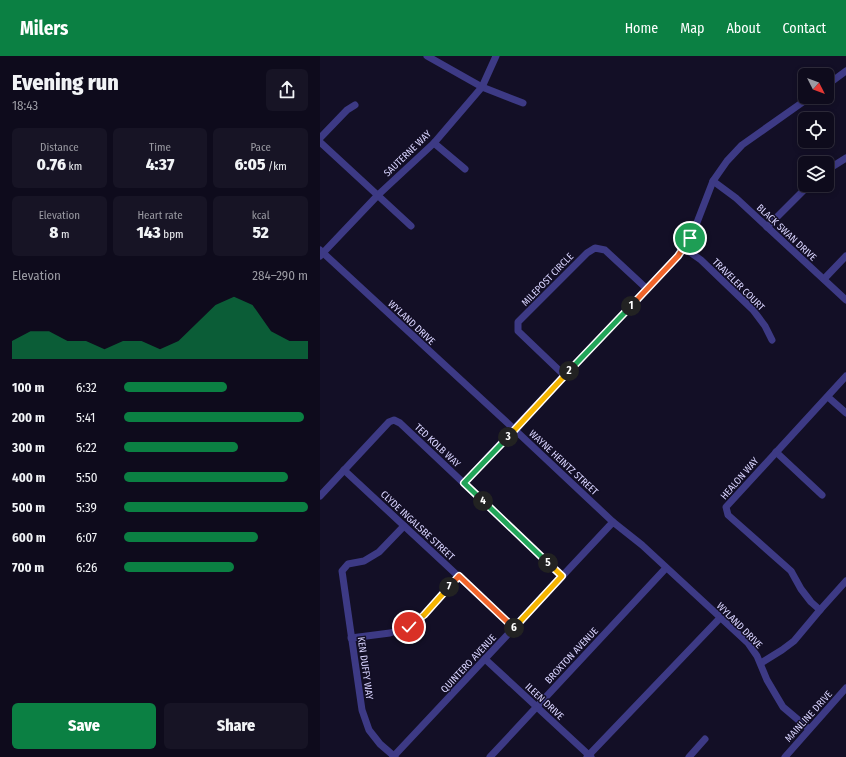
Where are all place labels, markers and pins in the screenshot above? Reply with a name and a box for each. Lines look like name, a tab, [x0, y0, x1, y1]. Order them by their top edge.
pin	[673, 221, 707, 255]
pin: 1	[621, 296, 641, 316]
pin: 2	[559, 361, 579, 381]
pin: 3	[498, 427, 518, 447]
pin: 4	[473, 491, 493, 511]
pin: 5	[538, 553, 558, 573]
pin: 7	[439, 577, 459, 597]
pin	[392, 610, 426, 644]
pin: 6	[504, 618, 524, 638]

